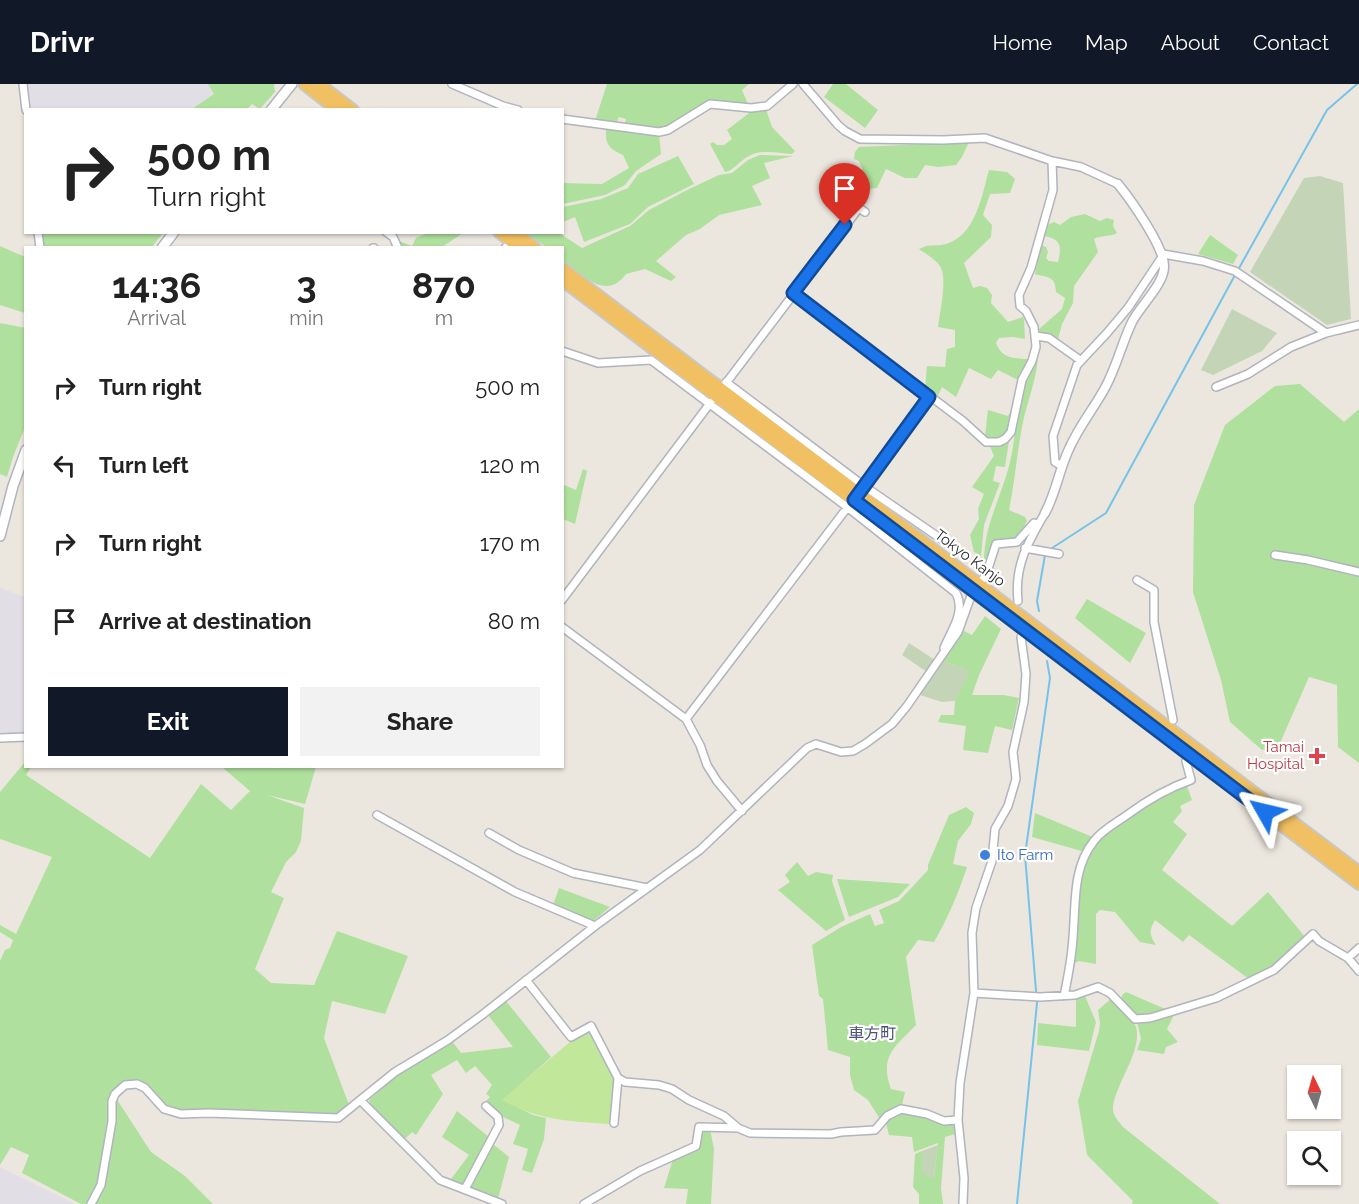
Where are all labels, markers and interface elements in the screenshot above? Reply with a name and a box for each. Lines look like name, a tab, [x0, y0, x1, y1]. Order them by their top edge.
text: Drivr	[30, 26, 94, 59]
text: Home	[993, 30, 1052, 55]
text: Map	[1085, 30, 1128, 55]
text: About	[1161, 30, 1220, 55]
text: Contact	[1253, 30, 1329, 55]
text: 500 m	[147, 131, 271, 180]
icon: right	[48, 132, 126, 210]
pin	[819, 163, 870, 225]
icon: arrive	[828, 172, 861, 205]
text: Turn right	[147, 181, 266, 212]
text: 14:36	[112, 264, 201, 306]
text: 3	[297, 264, 317, 306]
text: 870	[412, 264, 476, 306]
text: Arrival	[127, 306, 186, 330]
text: min	[289, 306, 324, 330]
text: m	[435, 306, 453, 330]
icon: right	[48, 371, 81, 404]
text: Turn right	[99, 374, 202, 400]
text: 500 m	[475, 374, 540, 400]
icon: left	[48, 449, 81, 482]
text: Turn left	[99, 452, 189, 478]
text: 120 m	[480, 452, 540, 478]
street label: Tokyo Kanjo	[931, 526, 1009, 590]
icon: right	[48, 527, 81, 560]
text: Turn right	[99, 530, 202, 556]
text: 170 m	[480, 530, 540, 556]
icon: arrive	[48, 605, 81, 638]
text: Arrive at destination	[99, 608, 312, 634]
text: 80 m	[488, 608, 540, 634]
button: Exit	[48, 687, 288, 756]
button: Share	[300, 687, 540, 756]
place label: Tamai Hospital	[1247, 738, 1305, 773]
marker: Tamai Hospital	[1308, 747, 1326, 765]
position arrow	[1233, 780, 1297, 844]
place label: Ito Farm	[997, 846, 1053, 864]
marker: Ito Farm	[978, 848, 992, 862]
district label: 車方町	[848, 1024, 896, 1043]
north arrow	[1287, 1065, 1341, 1119]
map controls	[1287, 1065, 1341, 1185]
button: search	[1287, 1131, 1341, 1185]

